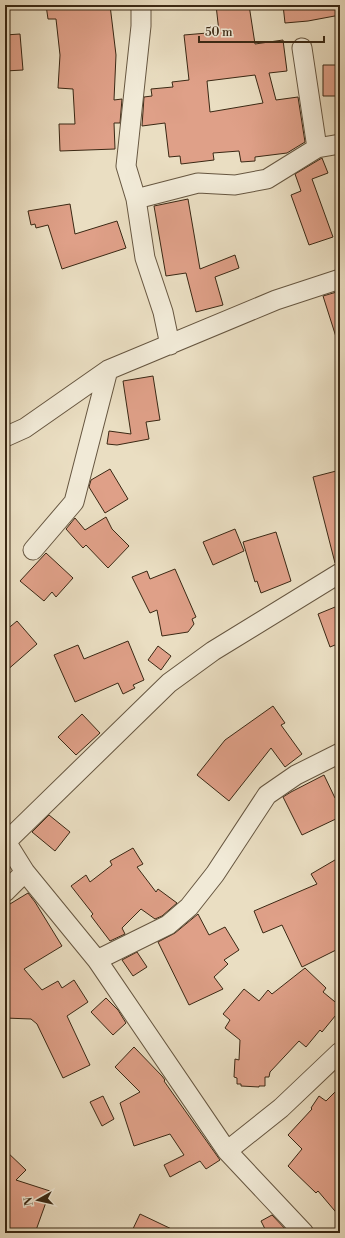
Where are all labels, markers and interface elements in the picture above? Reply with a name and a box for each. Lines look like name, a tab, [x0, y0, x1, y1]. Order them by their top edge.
scale bar	[199, 18, 324, 44]
text: 50 m	[205, 25, 233, 40]
north arrow	[18, 1180, 58, 1220]
text: N	[22, 1196, 37, 1207]

